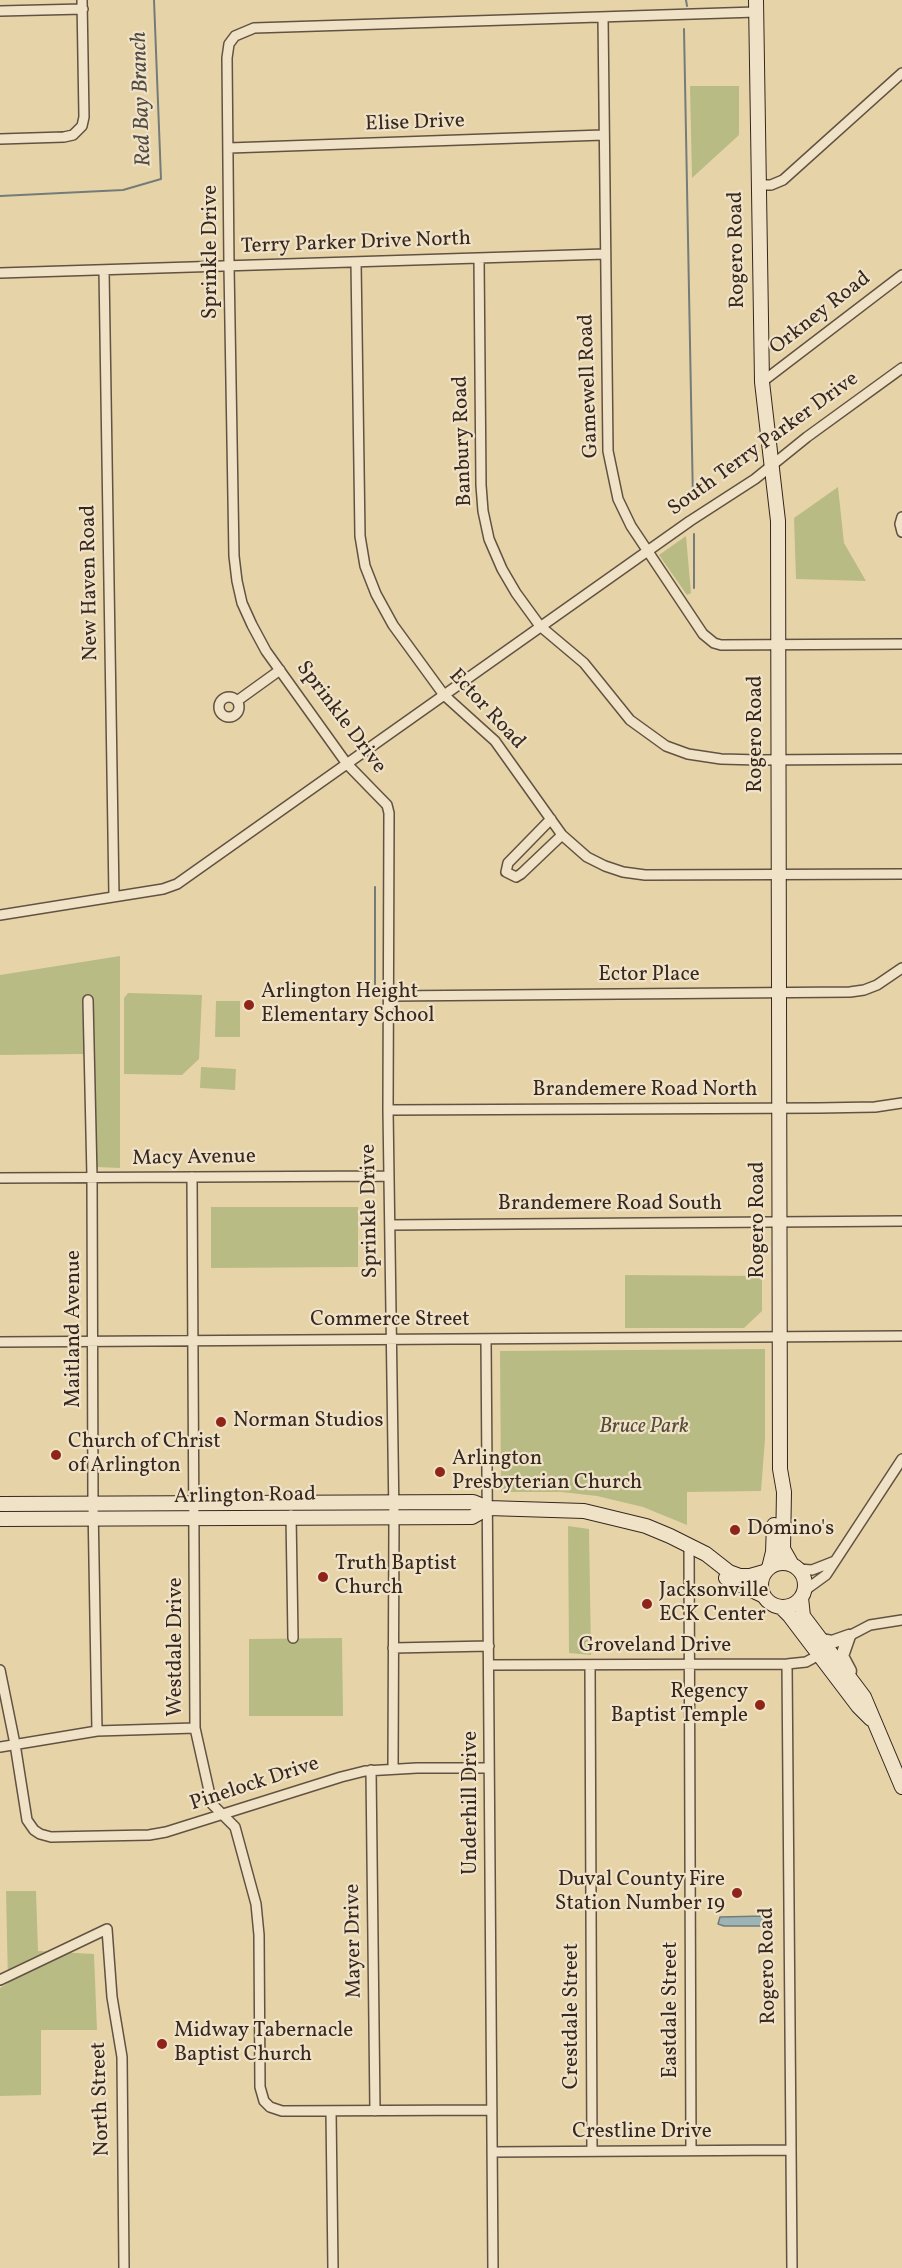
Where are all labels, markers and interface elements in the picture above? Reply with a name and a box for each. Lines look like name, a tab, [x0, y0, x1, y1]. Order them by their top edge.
water label: Red Bay Branch	[127, 31, 159, 167]
street label: Elise Drive	[365, 110, 465, 138]
street label: Sprinkle Drive	[199, 185, 225, 319]
street label: Rogero Road	[724, 191, 752, 309]
street label: Terry Parker Drive North	[240, 227, 472, 261]
street label: Orkney Road	[766, 267, 876, 361]
street label: Gamewell Road	[575, 313, 605, 459]
street label: South Terry Parker Drive	[664, 367, 864, 523]
street label: Banbury Road	[449, 375, 479, 507]
street label: New Haven Road	[77, 505, 105, 661]
street label: Sprinkle Drive	[289, 657, 391, 779]
street label: Ector Road	[442, 665, 530, 755]
street label: Rogero Road	[744, 675, 770, 793]
street label: Ector Place	[598, 963, 700, 989]
place label: Arlington Height Elementary School	[261, 980, 435, 1030]
marker: Arlington Height Elementary School	[242, 998, 256, 1012]
street label: Brandemere Road North	[532, 1078, 758, 1104]
street label: Sprinkle Drive	[357, 1144, 385, 1278]
street label: Macy Avenue	[132, 1145, 256, 1173]
street label: Rogero Road	[746, 1161, 772, 1279]
street label: Brandemere Road South	[498, 1192, 722, 1218]
street label: Maitland Avenue	[62, 1250, 88, 1408]
street label: Commerce Street	[310, 1308, 470, 1334]
place label: Norman Studios	[233, 1409, 383, 1435]
marker: Norman Studios	[214, 1415, 228, 1429]
park label: Bruce Park	[599, 1415, 689, 1441]
place label: Church of Christ of Arlington	[68, 1430, 221, 1480]
place label: Arlington Presbyterian Church	[452, 1447, 642, 1497]
marker: Church of Christ of Arlington	[49, 1448, 63, 1462]
marker: Arlington Presbyterian Church	[433, 1465, 447, 1479]
street label: Arlington Road	[174, 1483, 316, 1511]
place label: Domino's	[747, 1517, 834, 1543]
marker: Domino's	[728, 1523, 742, 1537]
place label: Truth Baptist Church	[335, 1552, 457, 1602]
marker: Truth Baptist Church	[316, 1570, 330, 1584]
street label: Westdale Drive	[164, 1577, 190, 1717]
place label: Jacksonville ECK Center	[659, 1579, 768, 1629]
marker: Jacksonville ECK Center	[640, 1597, 654, 1611]
street label: Groveland Drive	[579, 1634, 731, 1660]
place label: Regency Baptist Temple	[611, 1680, 748, 1730]
marker: Regency Baptist Temple	[753, 1698, 767, 1712]
street label: Underhill Drive	[459, 1731, 485, 1875]
street label: Pinelock Drive	[187, 1752, 323, 1818]
place label: Duval County Fire Station Number 19	[555, 1868, 725, 1918]
street label: Mayer Drive	[341, 1883, 369, 1999]
marker: Duval County Fire Station Number 19	[730, 1886, 744, 1900]
street label: Rogero Road	[755, 1907, 783, 2025]
street label: Eastdale Street	[659, 1941, 685, 2079]
street label: Crestdale Street	[560, 1943, 586, 2089]
place label: Midway Tabernacle Baptist Church	[174, 2019, 353, 2069]
marker: Midway Tabernacle Baptist Church	[155, 2037, 169, 2051]
street label: North Street	[87, 2041, 117, 2157]
street label: Crestline Drive	[572, 2120, 712, 2146]

